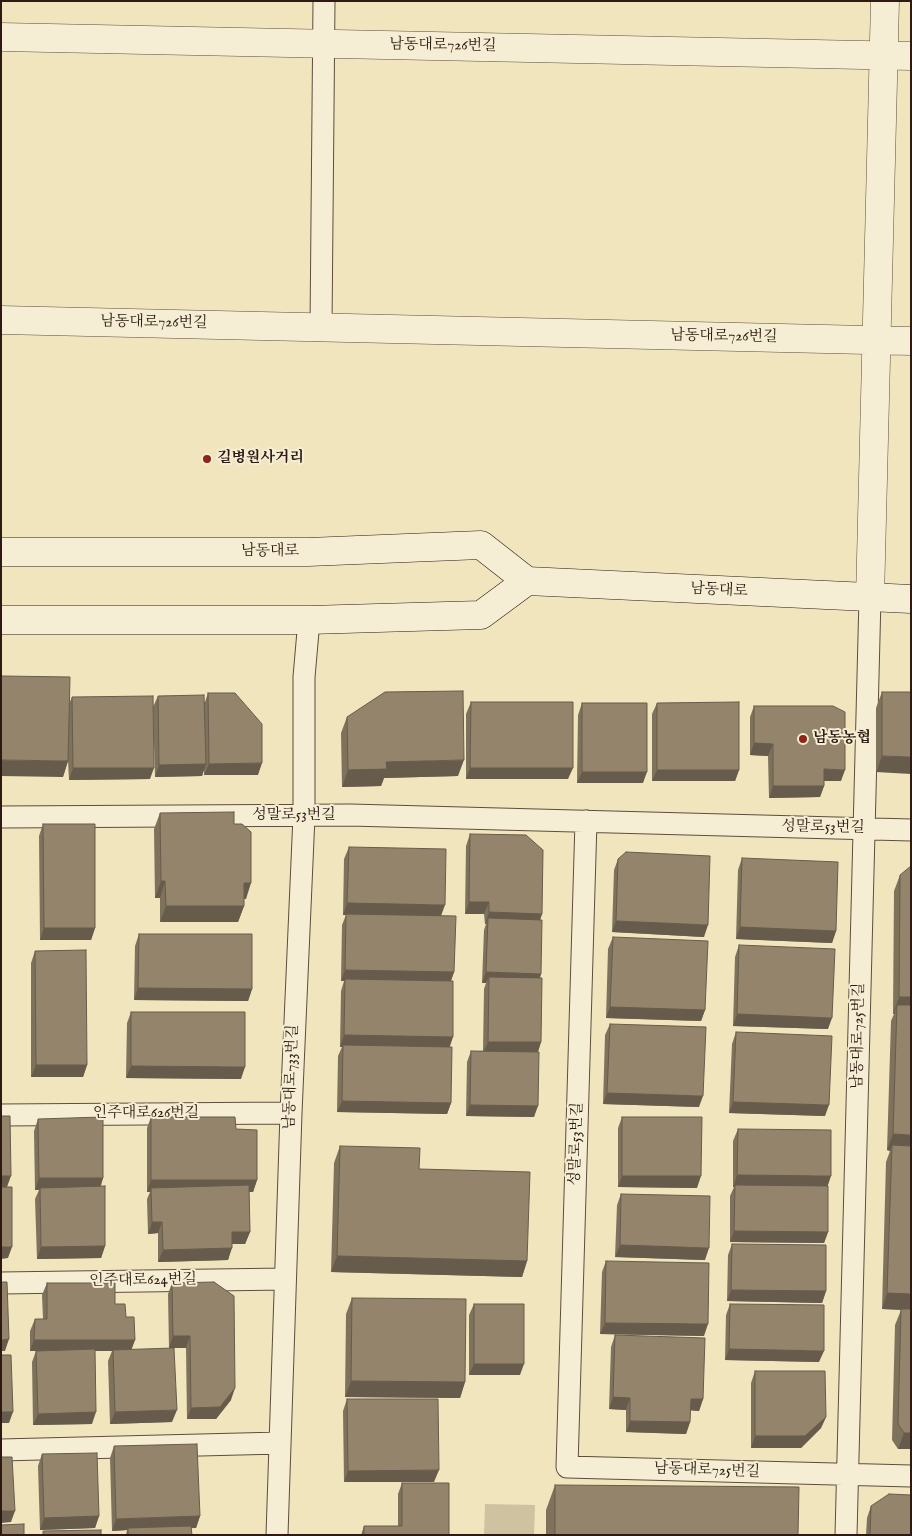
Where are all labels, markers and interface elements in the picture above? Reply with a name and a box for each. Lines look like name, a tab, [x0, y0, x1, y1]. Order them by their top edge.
street label: 남동대로726번길	[389, 36, 497, 56]
street label: 남동대로726번길	[100, 313, 208, 333]
street label: 남동대로726번길	[670, 327, 778, 347]
place label: 길병원사거리	[217, 450, 304, 468]
marker: 길병원사거리	[201, 453, 213, 465]
street label: 남동대로	[241, 543, 299, 561]
street label: 남동대로	[690, 580, 748, 602]
place label: 남동농협	[813, 730, 871, 748]
marker: 남동농협	[797, 733, 809, 745]
street label: 성말로53번길	[252, 807, 336, 825]
street label: 성말로53번길	[781, 818, 865, 838]
street label: 남동대로725번길	[849, 983, 869, 1089]
street label: 남동대로733번길	[281, 1024, 303, 1130]
street label: 성말로53번길	[567, 1102, 587, 1186]
street label: 인주대로626번길	[93, 1105, 199, 1123]
street label: 인주대로624번길	[89, 1271, 197, 1291]
street label: 남동대로725번길	[654, 1460, 760, 1482]

